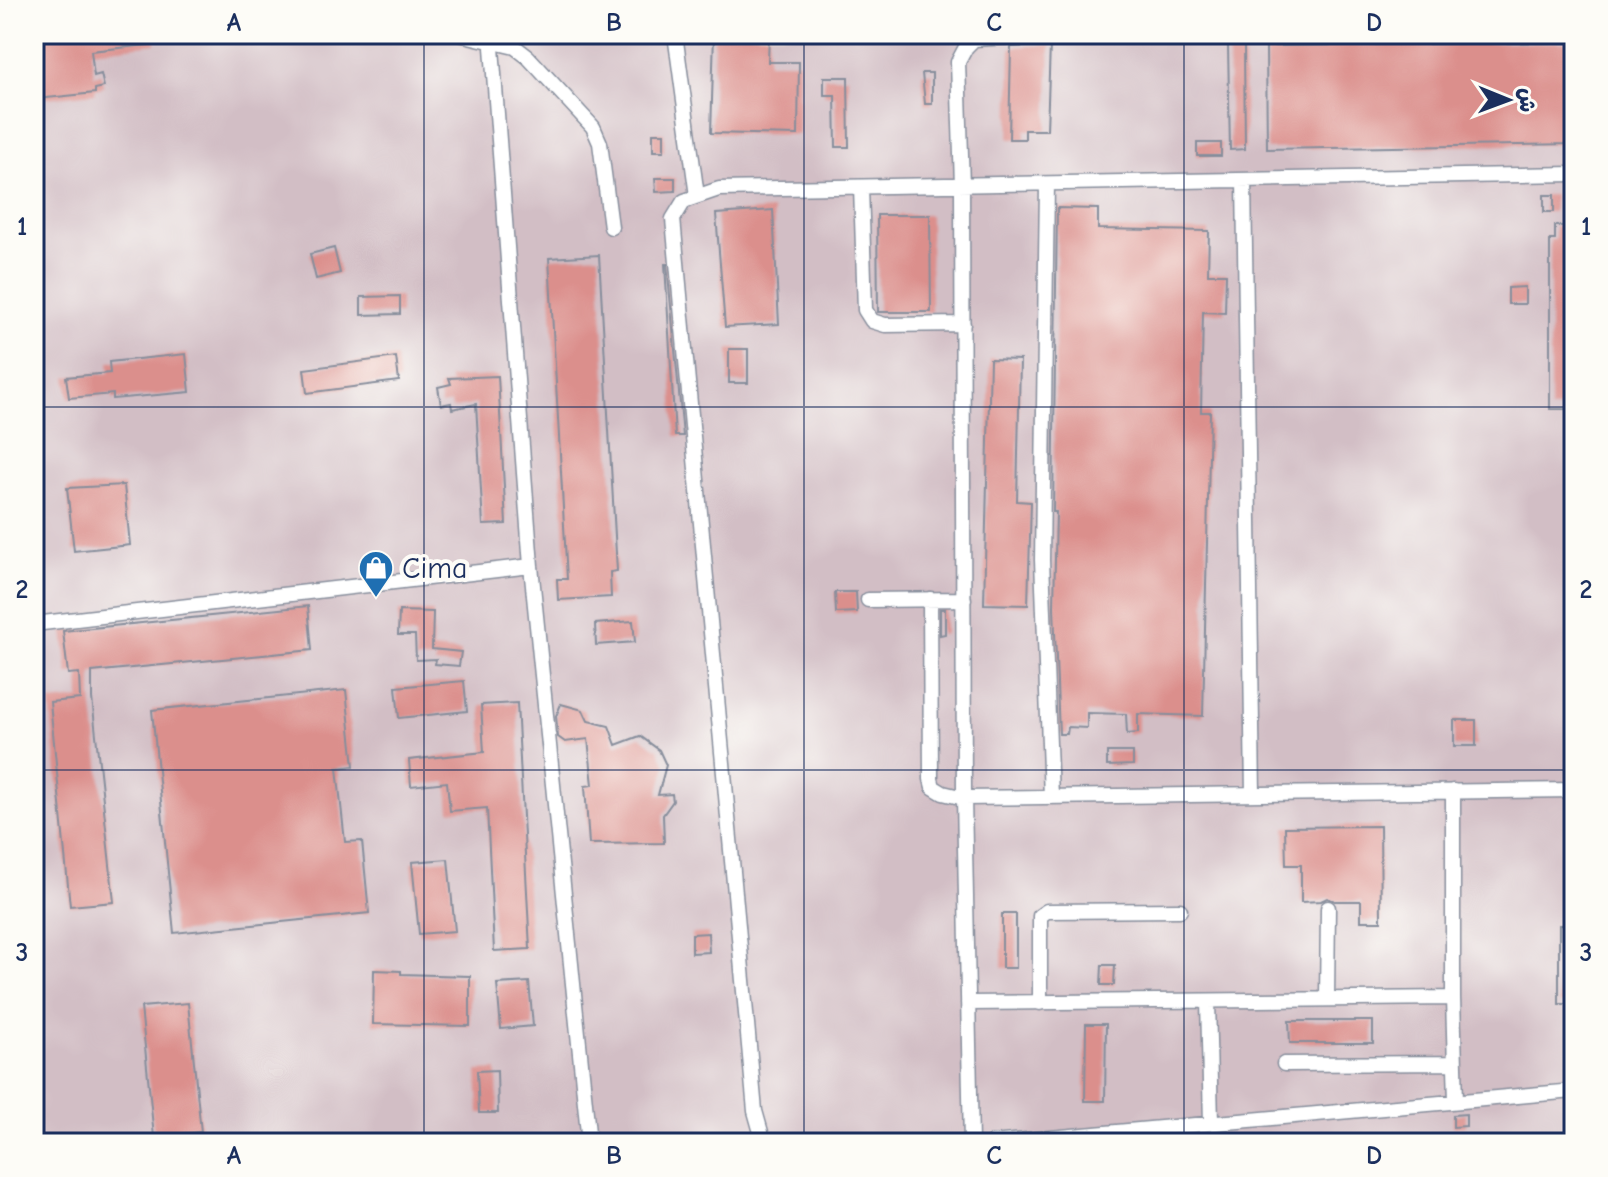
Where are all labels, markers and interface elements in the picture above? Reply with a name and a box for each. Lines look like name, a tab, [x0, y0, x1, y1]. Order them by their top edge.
text: A	[227, 8, 242, 38]
text: B	[606, 8, 622, 38]
text: C	[986, 8, 1002, 38]
text: D	[1366, 8, 1382, 38]
north arrow	[1468, 60, 1548, 140]
text: ش	[1514, 88, 1540, 113]
text: 1	[17, 212, 27, 242]
text: 1	[1581, 212, 1591, 242]
shop icon: Cima	[357, 549, 395, 599]
place label: Cima	[402, 551, 468, 586]
text: 2	[16, 575, 28, 605]
text: 2	[1580, 575, 1592, 605]
text: 3	[16, 938, 28, 968]
text: 3	[1580, 938, 1592, 968]
text: A	[227, 1141, 242, 1171]
text: B	[606, 1141, 622, 1171]
text: C	[986, 1141, 1002, 1171]
text: D	[1366, 1141, 1382, 1171]

